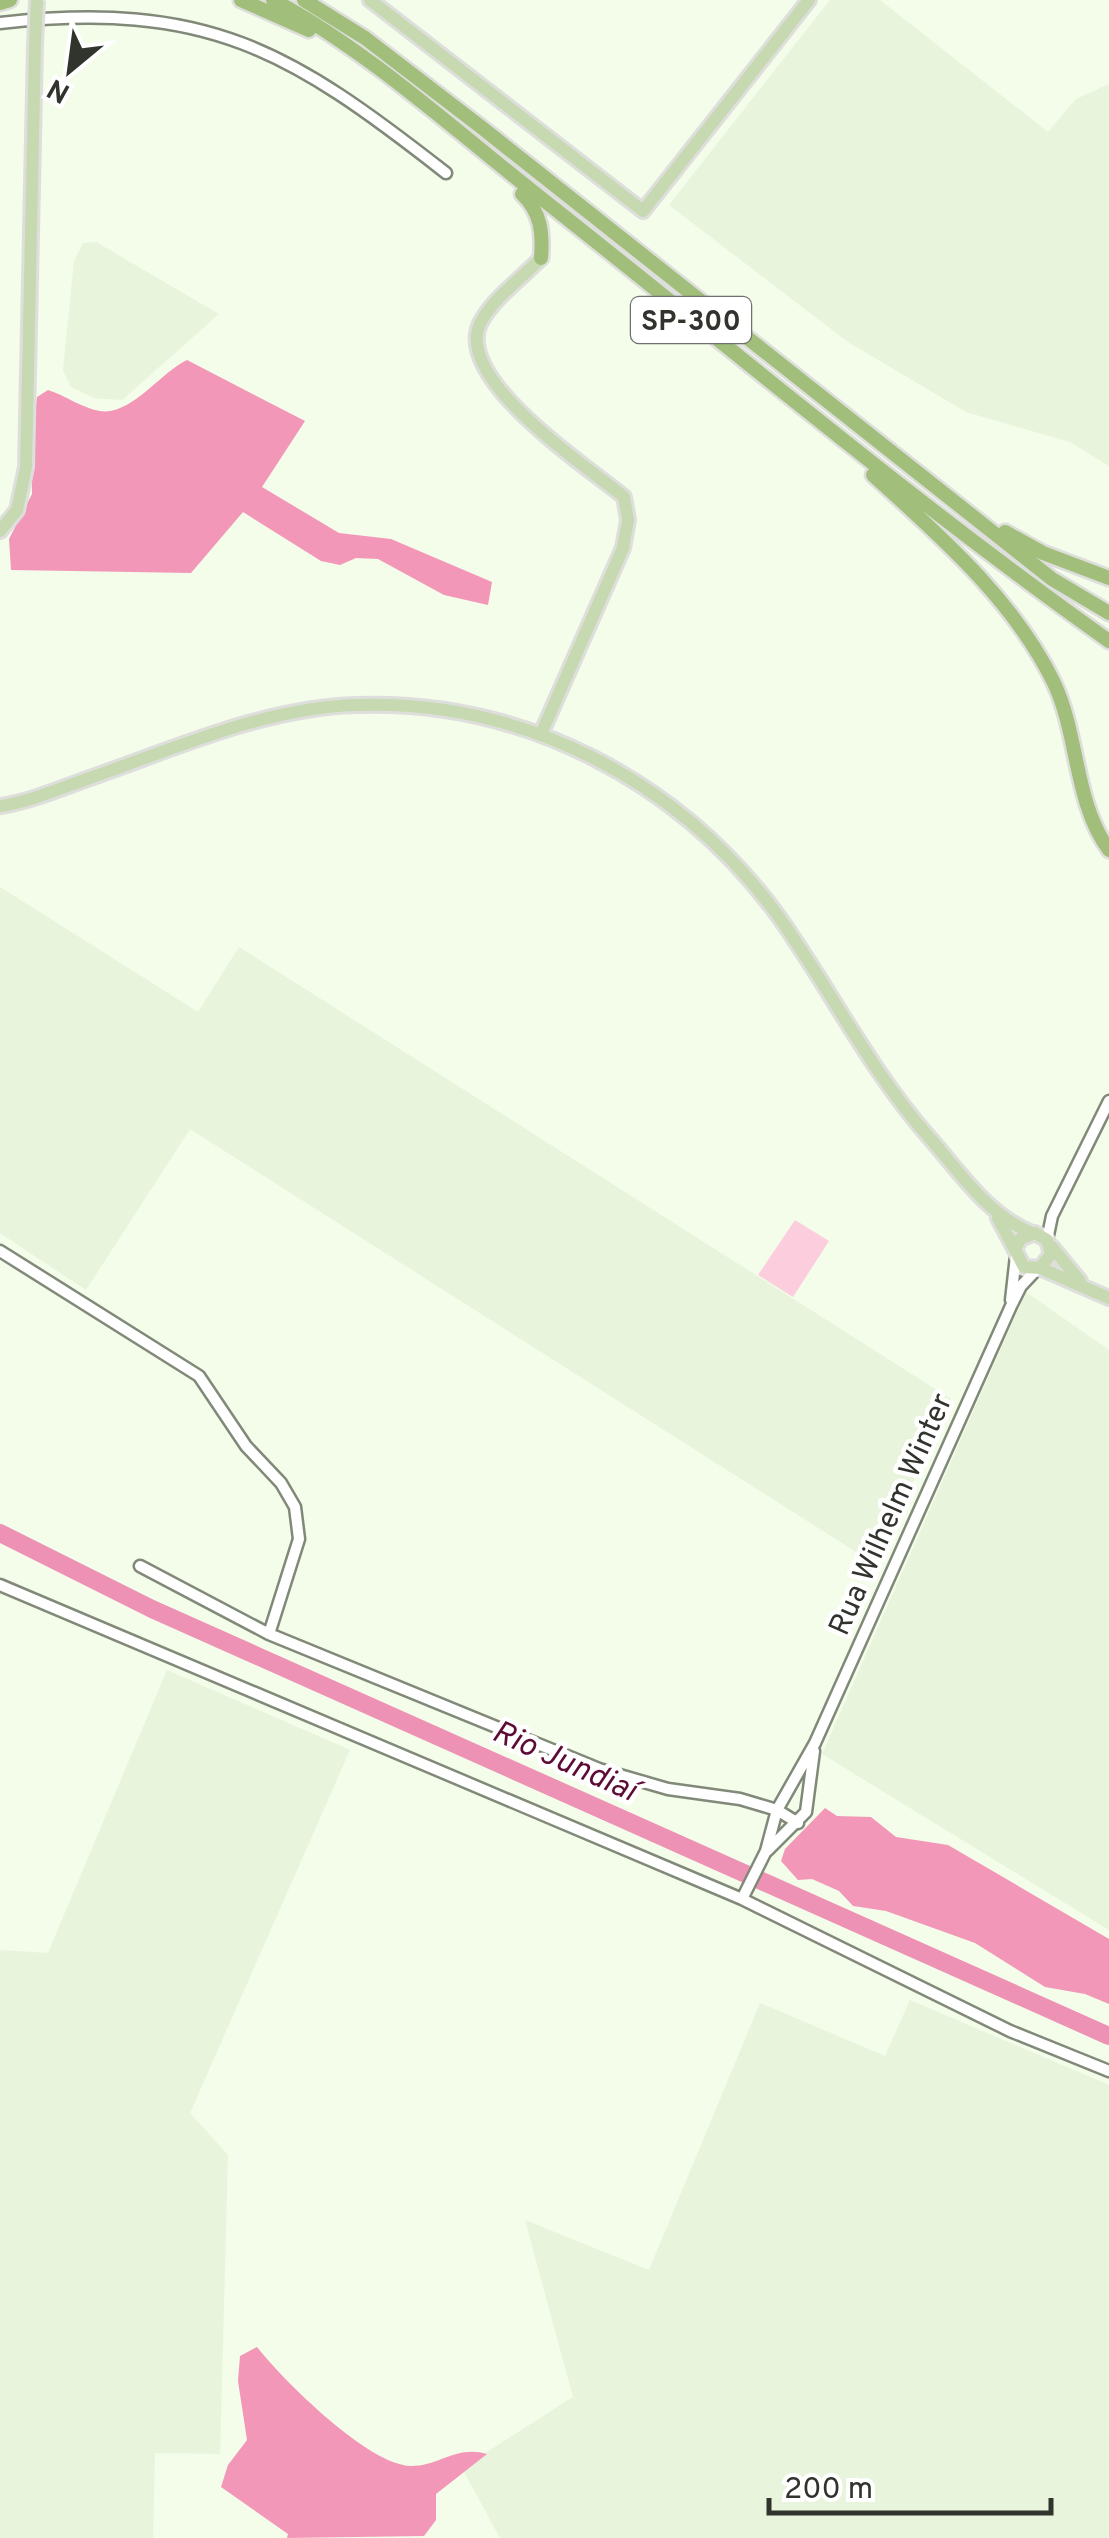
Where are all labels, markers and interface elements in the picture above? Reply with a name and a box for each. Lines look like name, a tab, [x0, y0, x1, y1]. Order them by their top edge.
north arrow	[20, 20, 120, 120]
text: N	[42, 69, 77, 110]
road number: SP-300	[631, 297, 751, 343]
street label: Rua Wilhelm Winter	[822, 1388, 962, 1642]
water label: Rio Jundiaí	[485, 1713, 649, 1815]
scale bar	[769, 2453, 1052, 2515]
text: 200 m	[784, 2472, 873, 2509]

